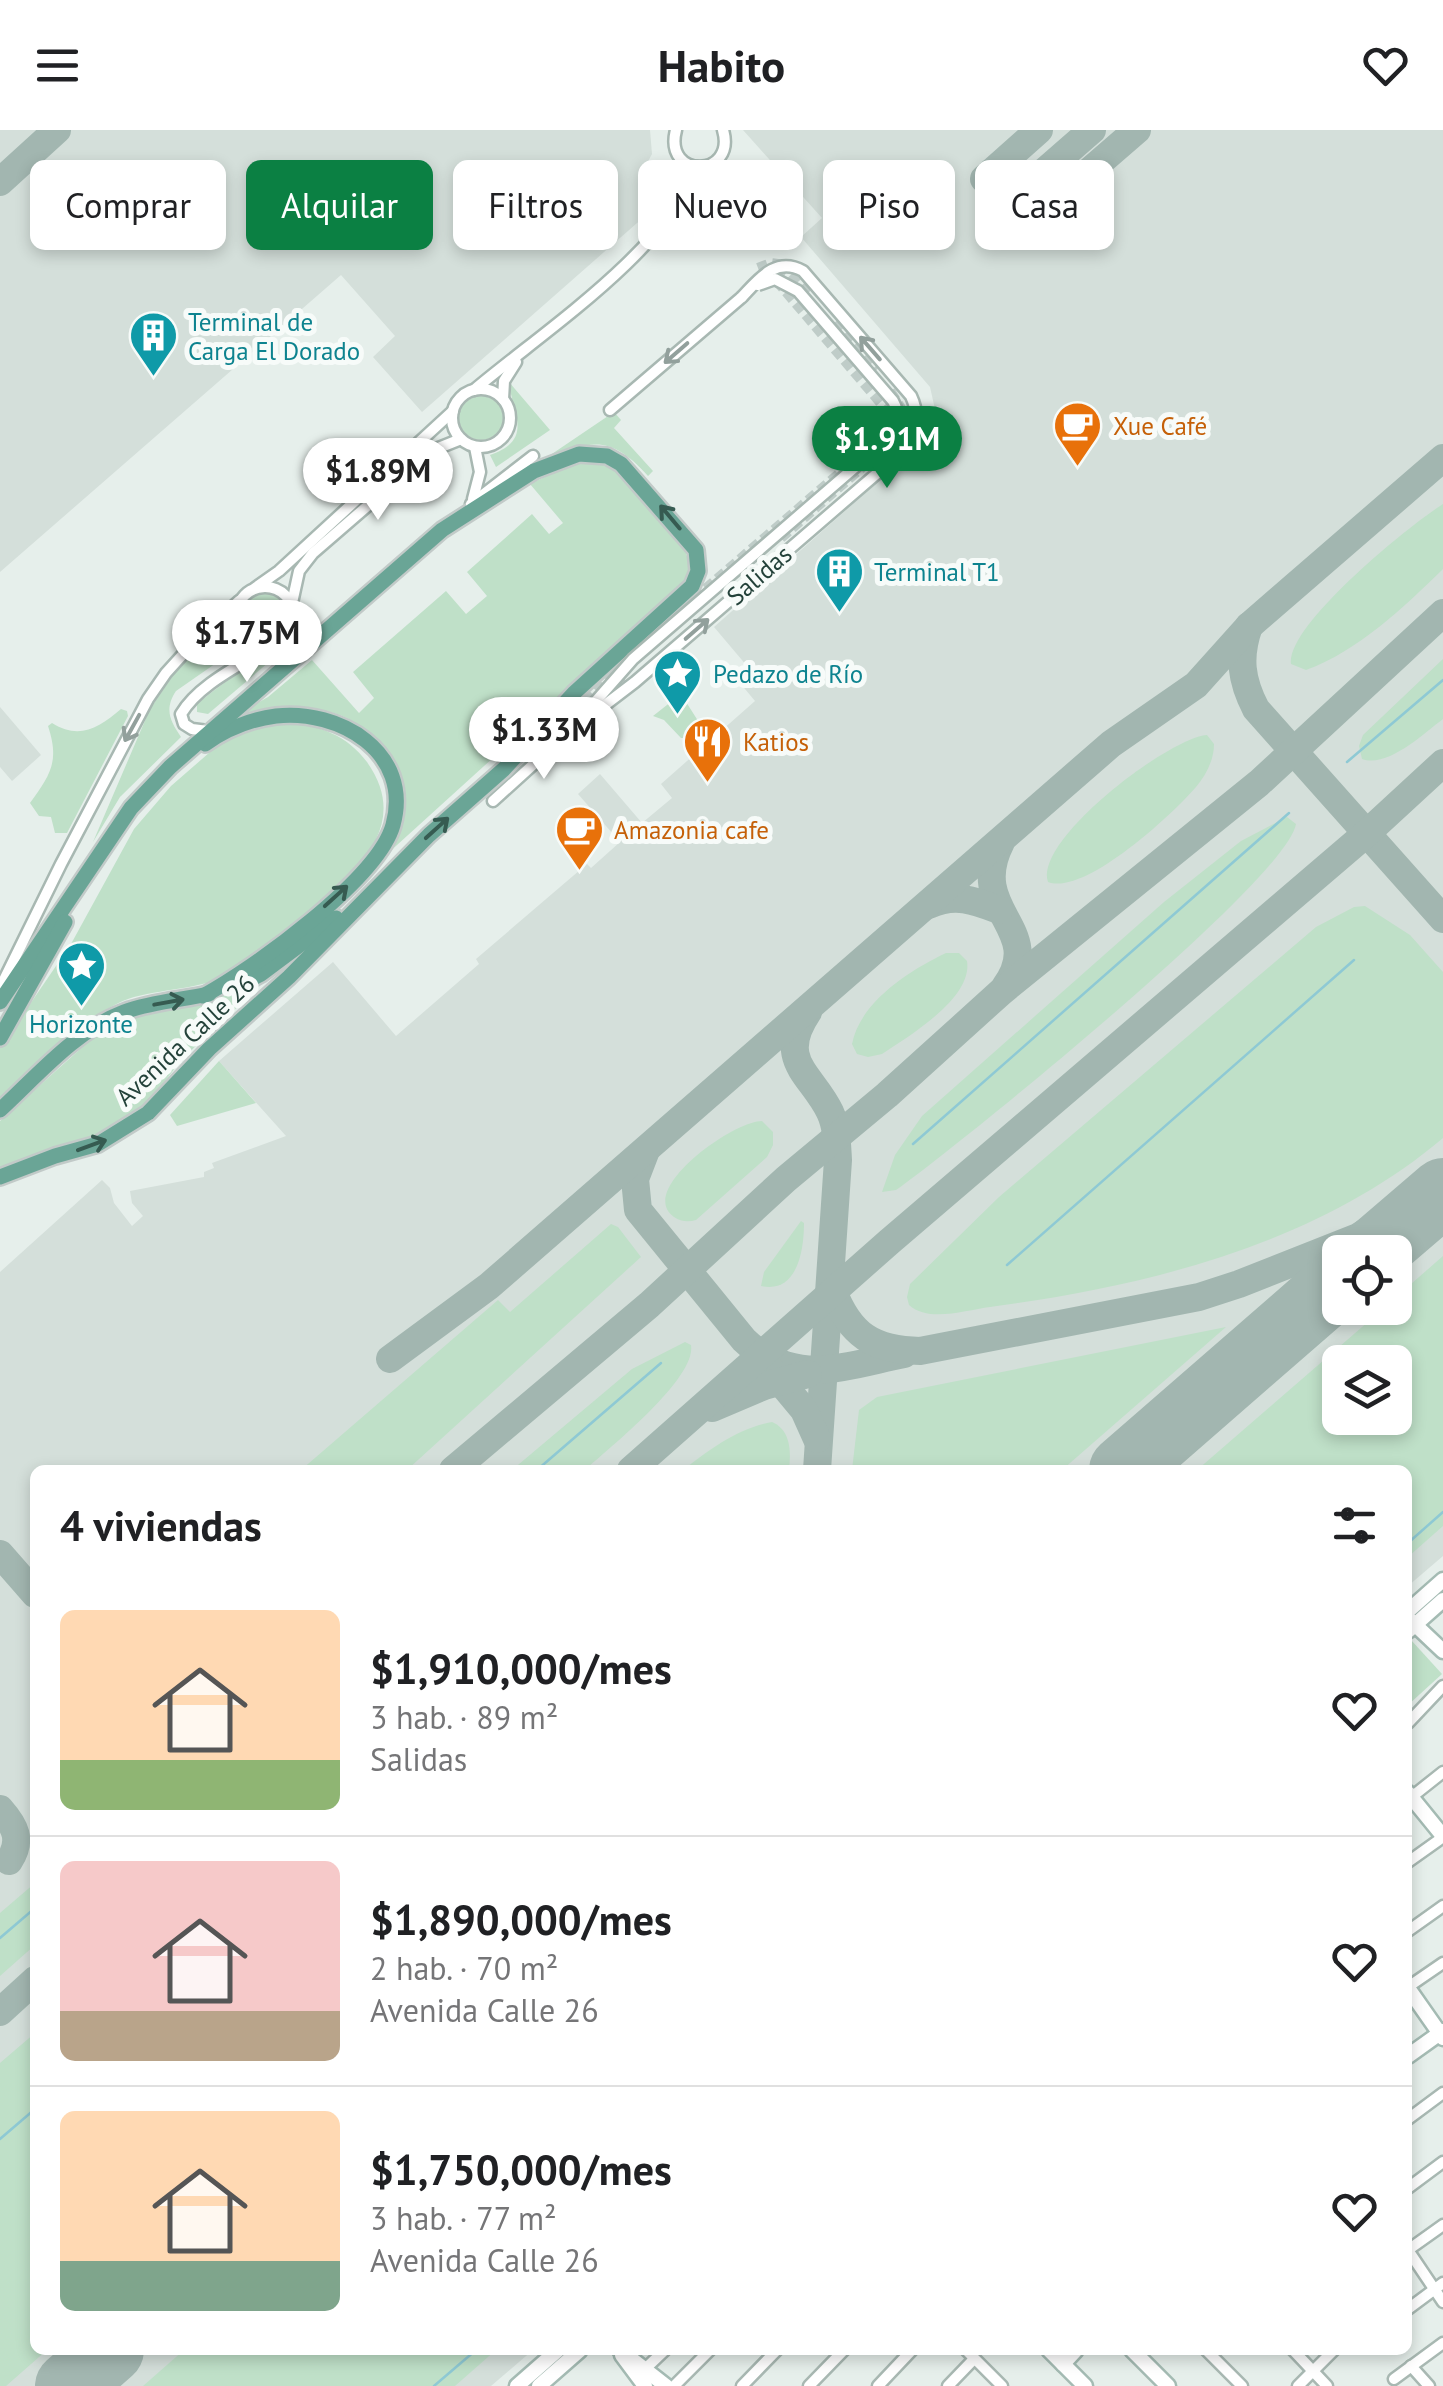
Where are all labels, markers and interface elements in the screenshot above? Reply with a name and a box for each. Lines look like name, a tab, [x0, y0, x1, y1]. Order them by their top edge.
text: Habito	[658, 36, 785, 94]
icon: menu	[30, 38, 85, 93]
icon: heart	[1358, 38, 1413, 93]
chip: Comprar	[30, 160, 226, 250]
chip: Alquilar	[246, 160, 433, 250]
chip: Filtros	[453, 160, 618, 250]
chip: Nuevo	[638, 160, 803, 250]
chip: Piso	[823, 160, 955, 250]
chip: Casa	[975, 160, 1114, 250]
place label: Terminal de Carga El Dorado	[188, 306, 360, 367]
building icon: Terminal de Carga El Dorado	[127, 310, 179, 378]
one-way arrow	[859, 335, 881, 361]
one-way arrow	[663, 342, 689, 364]
cafe icon: Xue Café	[1052, 400, 1104, 468]
pin: $1.91M	[806, 406, 968, 491]
place label: Xue Café	[1113, 410, 1207, 442]
text: $1.91M	[834, 417, 940, 459]
pin: $1.89M	[297, 438, 459, 523]
text: $1.89M	[325, 449, 431, 491]
one-way arrow	[659, 505, 681, 531]
street label: Salidas	[720, 538, 798, 612]
building icon: Terminal T1	[813, 546, 865, 614]
place label: Terminal T1	[874, 556, 1000, 588]
pin: $1.75M	[166, 600, 328, 685]
text: $1.75M	[194, 611, 300, 653]
one-way arrow	[684, 617, 709, 640]
place icon: Pedazo de Río	[652, 648, 704, 716]
place label: Pedazo de Río	[713, 658, 863, 690]
pin: $1.33M	[463, 697, 625, 782]
text: $1.33M	[491, 708, 597, 750]
one-way arrow	[122, 712, 141, 742]
restaurant icon: Katios	[682, 716, 734, 784]
place label: Katios	[743, 726, 809, 758]
cafe icon: Amazonia cafe	[553, 804, 605, 872]
place label: Amazonia cafe	[614, 814, 769, 846]
one-way arrow	[424, 817, 449, 840]
one-way arrow	[323, 884, 348, 907]
place icon: Horizonte	[55, 940, 107, 1008]
street label: Avenida Calle 26	[109, 967, 261, 1113]
one-way arrow	[152, 992, 184, 1011]
place label: Horizonte	[29, 1008, 133, 1040]
one-way arrow	[75, 1135, 106, 1153]
map controls	[1322, 1235, 1412, 1435]
button: locate	[1322, 1235, 1412, 1325]
button: layers	[1322, 1345, 1412, 1435]
text: 4 viviendas	[60, 1498, 262, 1553]
icon: filters	[1327, 1498, 1382, 1553]
text: $1,910,000/mes	[370, 1641, 672, 1696]
icon: home	[140, 1650, 260, 1770]
icon: heart	[1327, 1683, 1382, 1738]
text: 3 hab. · 89 m²	[370, 1696, 558, 1738]
text: Salidas	[370, 1738, 467, 1780]
text: $1,890,000/mes	[370, 1892, 672, 1947]
icon: home	[140, 1901, 260, 2021]
icon: heart	[1327, 1934, 1382, 1989]
text: 2 hab. · 70 m²	[370, 1947, 558, 1989]
text: Avenida Calle 26	[370, 1989, 599, 2031]
text: $1,750,000/mes	[370, 2142, 672, 2197]
icon: home	[140, 2151, 260, 2271]
icon: heart	[1327, 2184, 1382, 2239]
text: 3 hab. · 77 m²	[370, 2197, 557, 2239]
text: Avenida Calle 26	[370, 2239, 599, 2281]

